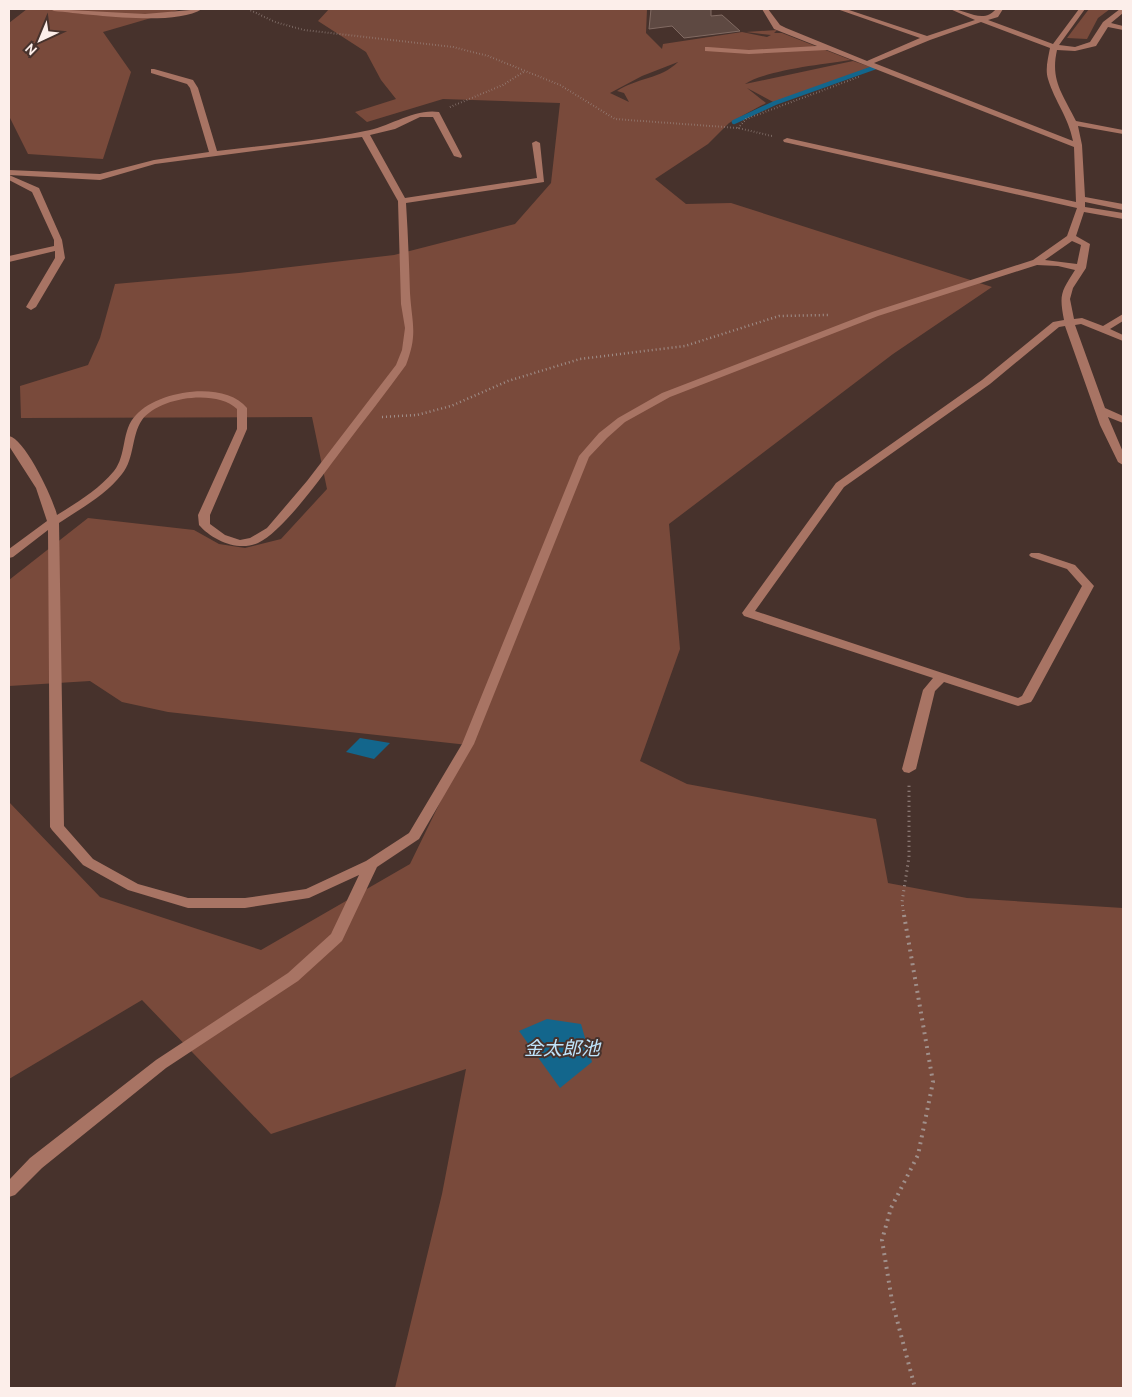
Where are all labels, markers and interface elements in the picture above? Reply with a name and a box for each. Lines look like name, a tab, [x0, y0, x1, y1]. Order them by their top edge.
north arrow	[15, 15, 65, 65]
text: N	[21, 39, 41, 59]
water label: 金太郎池	[524, 1037, 602, 1060]

